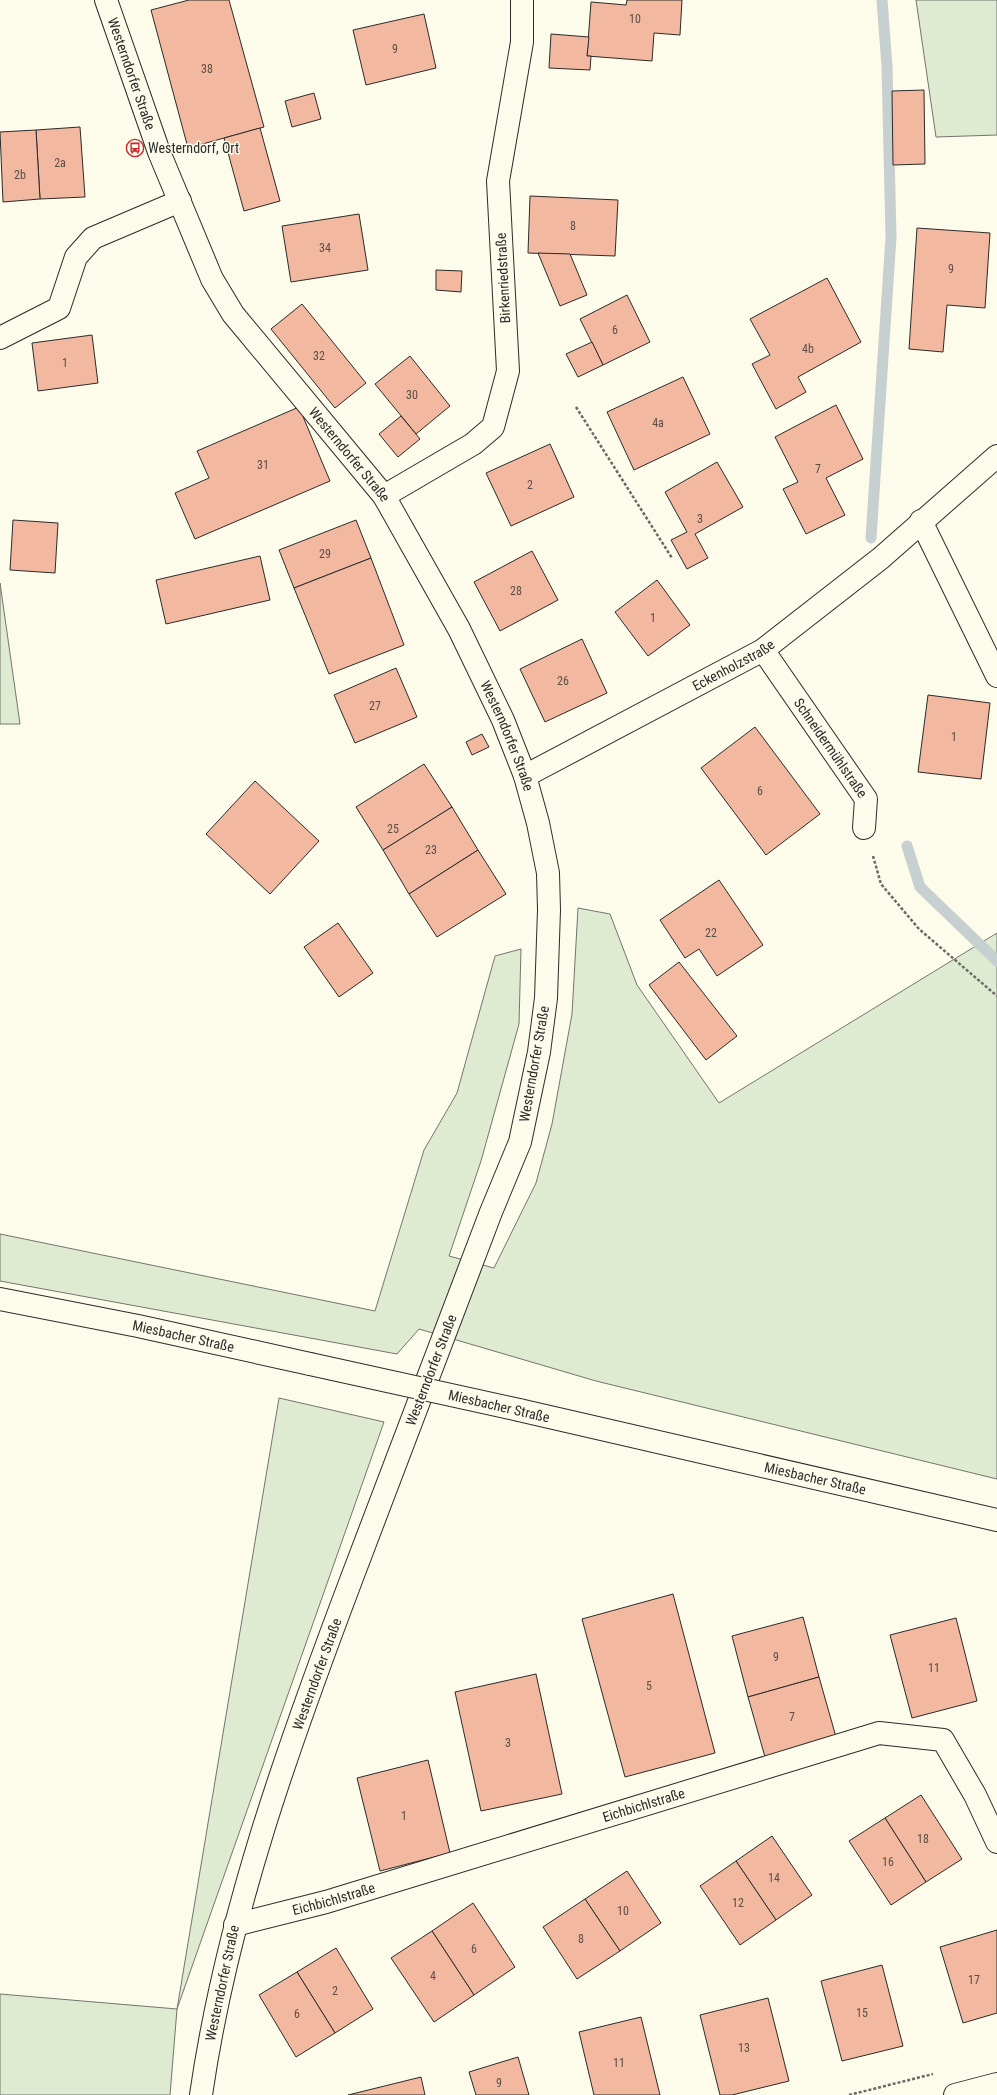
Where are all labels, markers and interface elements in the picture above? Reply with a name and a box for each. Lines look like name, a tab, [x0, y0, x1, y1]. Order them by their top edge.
house number: 10	[629, 12, 641, 26]
street label: Westerndorfer Straße	[105, 15, 159, 132]
house number: 9	[392, 42, 398, 56]
house number: 38	[201, 62, 213, 76]
bus stop icon: Westerndorf, Ort	[125, 138, 145, 158]
place label: Westerndorf, Ort	[148, 140, 239, 156]
house number: 2a	[54, 156, 66, 170]
house number: 2b	[14, 168, 26, 182]
house number: 8	[570, 219, 576, 233]
street label: Birkenriedstraße	[493, 232, 513, 324]
house number: 34	[319, 241, 331, 255]
house number: 9	[948, 262, 954, 276]
house number: 6	[612, 323, 618, 337]
house number: 4b	[802, 342, 814, 356]
house number: 32	[313, 349, 325, 363]
house number: 1	[62, 356, 68, 370]
house number: 30	[406, 388, 418, 402]
street label: Westerndorfer Straße	[306, 404, 394, 505]
house number: 4a	[652, 416, 664, 430]
house number: 31	[257, 458, 269, 472]
house number: 7	[815, 462, 821, 476]
house number: 2	[527, 478, 533, 492]
house number: 3	[697, 512, 703, 526]
house number: 29	[319, 547, 331, 561]
house number: 28	[510, 584, 522, 598]
house number: 1	[650, 611, 656, 625]
street label: Eckenholzstraße	[690, 636, 778, 694]
house number: 26	[557, 674, 569, 688]
street label: Westerndorfer Straße	[477, 678, 537, 793]
street label: Schneidermühlstraße	[791, 695, 871, 801]
house number: 27	[369, 699, 381, 713]
house number: 1	[951, 730, 957, 744]
house number: 6	[757, 784, 763, 798]
house number: 25	[387, 822, 399, 836]
house number: 23	[425, 843, 437, 857]
house number: 22	[705, 926, 717, 940]
street label: Westerndorfer Straße	[516, 1004, 552, 1123]
street label: Westerndorfer Straße	[402, 1312, 460, 1428]
street label: Miesbacher Straße	[131, 1317, 236, 1355]
street label: Miesbacher Straße	[447, 1387, 552, 1426]
street label: Miesbacher Straße	[763, 1459, 868, 1498]
street label: Westerndorfer Straße	[289, 1616, 345, 1732]
house number: 9	[773, 1650, 779, 1664]
house number: 11	[928, 1661, 940, 1675]
house number: 5	[646, 1679, 652, 1693]
house number: 7	[789, 1710, 795, 1724]
house number: 3	[505, 1736, 511, 1750]
street label: Eichbichlstraße	[601, 1785, 687, 1825]
house number: 1	[401, 1809, 407, 1823]
house number: 18	[917, 1832, 929, 1846]
house number: 16	[882, 1855, 894, 1869]
house number: 14	[768, 1871, 780, 1885]
street label: Eichbichlstraße	[291, 1879, 377, 1918]
house number: 12	[732, 1896, 744, 1910]
house number: 10	[617, 1904, 629, 1918]
street label: Westerndorfer Straße	[202, 1923, 242, 2042]
house number: 8	[578, 1932, 584, 1946]
house number: 6	[471, 1942, 477, 1956]
house number: 4	[430, 1969, 436, 1983]
house number: 17	[968, 1973, 980, 1987]
house number: 2	[332, 1984, 338, 1998]
house number: 15	[856, 2006, 868, 2020]
house number: 6	[294, 2007, 300, 2021]
house number: 13	[738, 2041, 750, 2055]
house number: 11	[613, 2056, 625, 2070]
house number: 9	[496, 2076, 502, 2090]

